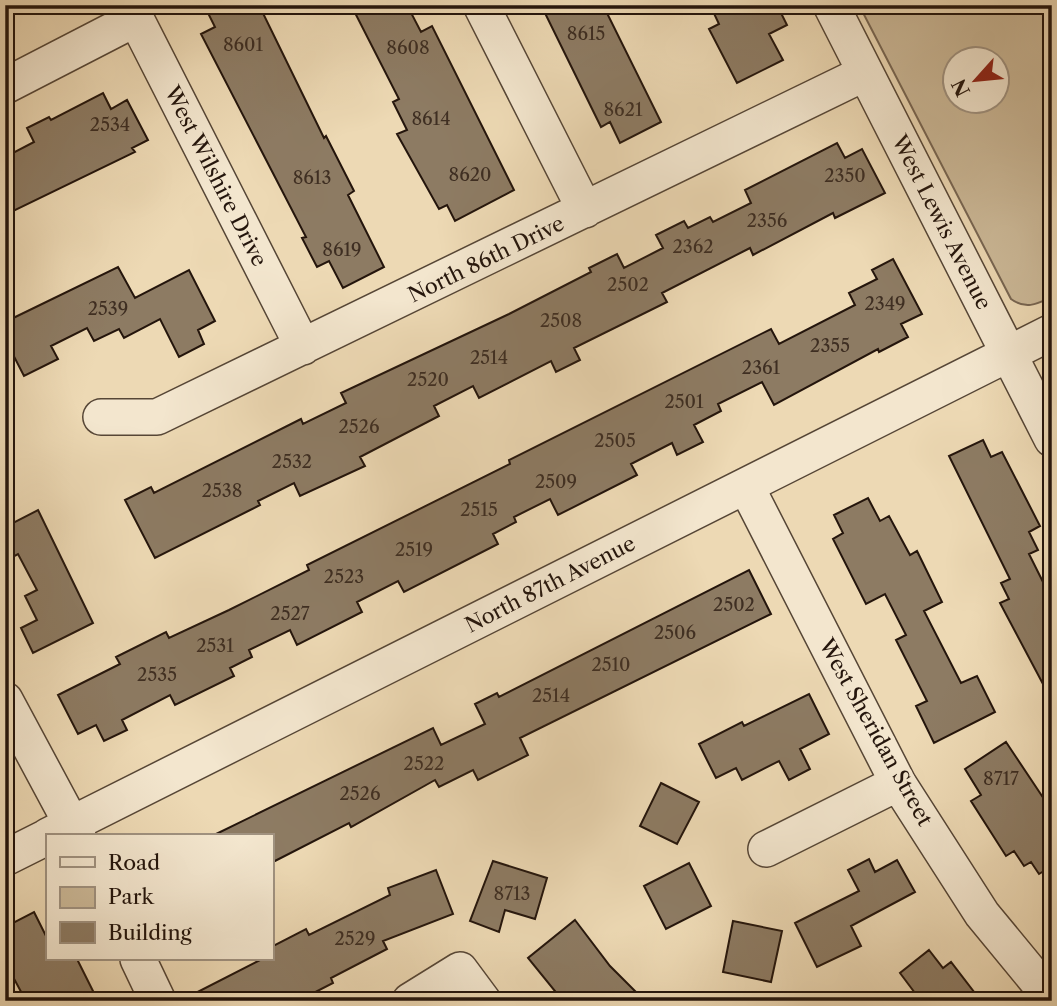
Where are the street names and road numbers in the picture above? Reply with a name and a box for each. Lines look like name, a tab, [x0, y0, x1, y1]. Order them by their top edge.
street label: West Wilshire Drive	[159, 81, 272, 270]
street label: West Lewis Avenue	[887, 130, 997, 313]
street label: North 86th Drive	[404, 210, 568, 308]
street label: North 87th Avenue	[461, 530, 639, 638]
street label: West Sheridan Street	[814, 633, 938, 830]

